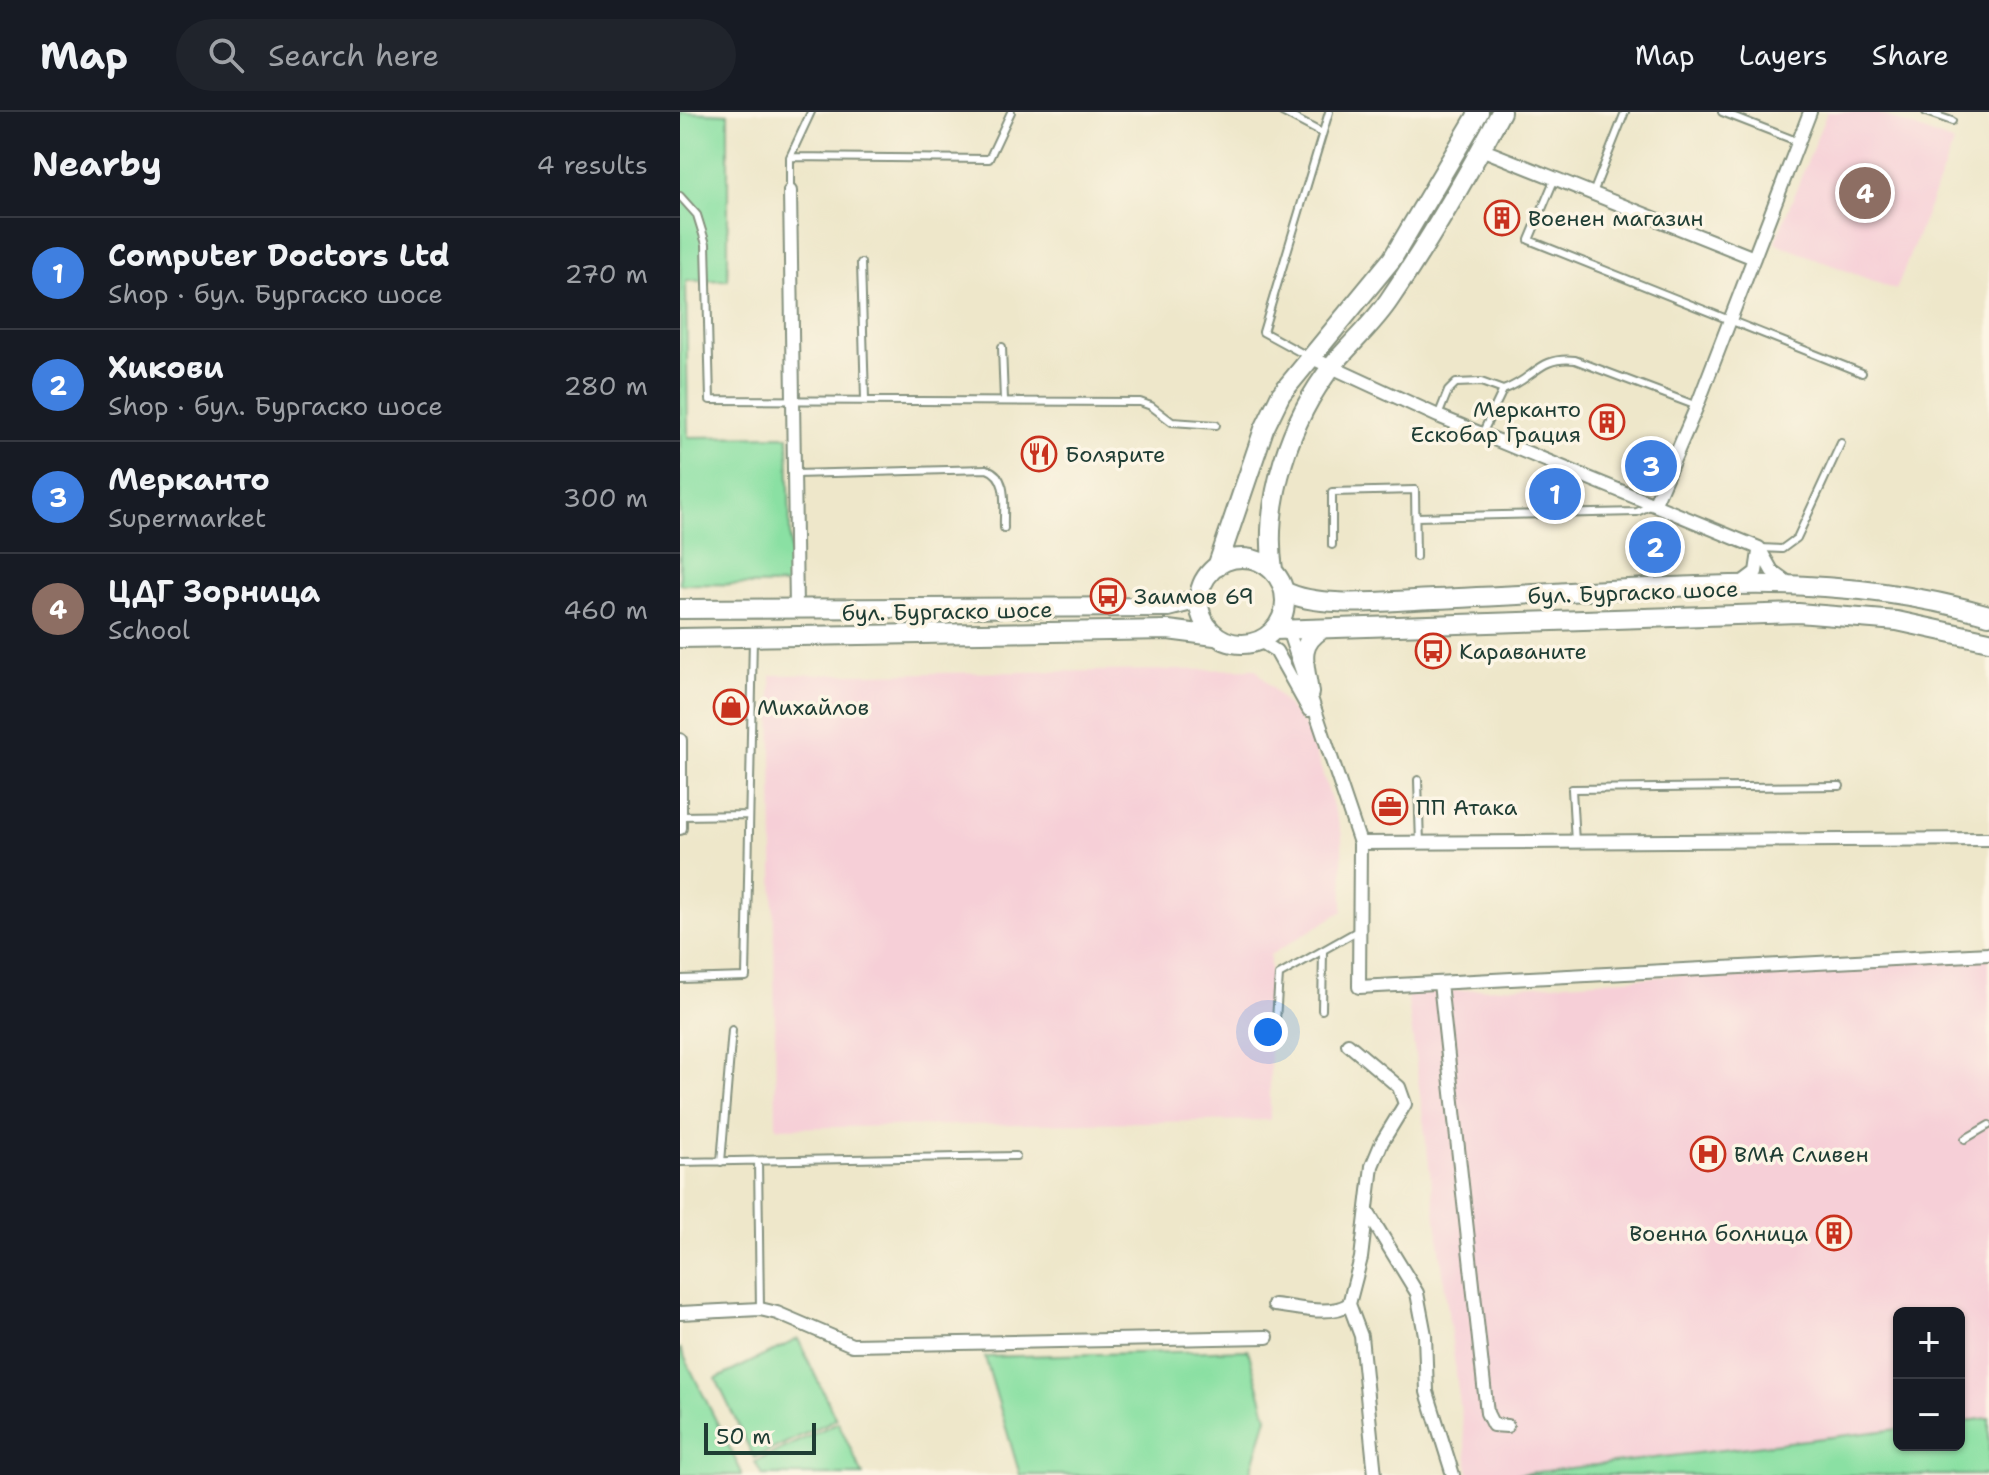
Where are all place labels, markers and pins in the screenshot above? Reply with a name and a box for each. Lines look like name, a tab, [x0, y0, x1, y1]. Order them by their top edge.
pin: 4	[1839, 163, 1891, 223]
building icon: Военен магазин	[1483, 199, 1521, 237]
place label: Военен магазин	[1528, 204, 1704, 233]
place label: Мерканто Ескобар Грация	[1411, 395, 1581, 449]
building icon: Мерканто Ескобар Грация	[1588, 403, 1626, 441]
restaurant icon: Болярите	[1020, 435, 1058, 473]
pin: 3	[1625, 436, 1677, 496]
place label: Болярите	[1065, 440, 1165, 469]
pin: 1	[1529, 464, 1581, 524]
pin: 2	[1629, 517, 1681, 577]
bus stop icon: Заимов 69	[1089, 577, 1127, 615]
place label: Заимов 69	[1134, 582, 1254, 611]
bus stop icon: Караваните	[1414, 632, 1452, 670]
place label: Караваните	[1459, 637, 1587, 666]
shop icon: Михайлов	[712, 688, 750, 726]
place label: Михайлов	[757, 693, 869, 722]
office icon: ПП Атака	[1371, 788, 1409, 826]
place label: ПП Атака	[1416, 793, 1518, 822]
hospital icon: ВМА Сливен	[1689, 1135, 1727, 1173]
place label: ВМА Сливен	[1734, 1140, 1869, 1169]
building icon: Военна болница	[1815, 1214, 1853, 1252]
place label: Военна болница	[1629, 1219, 1808, 1248]

